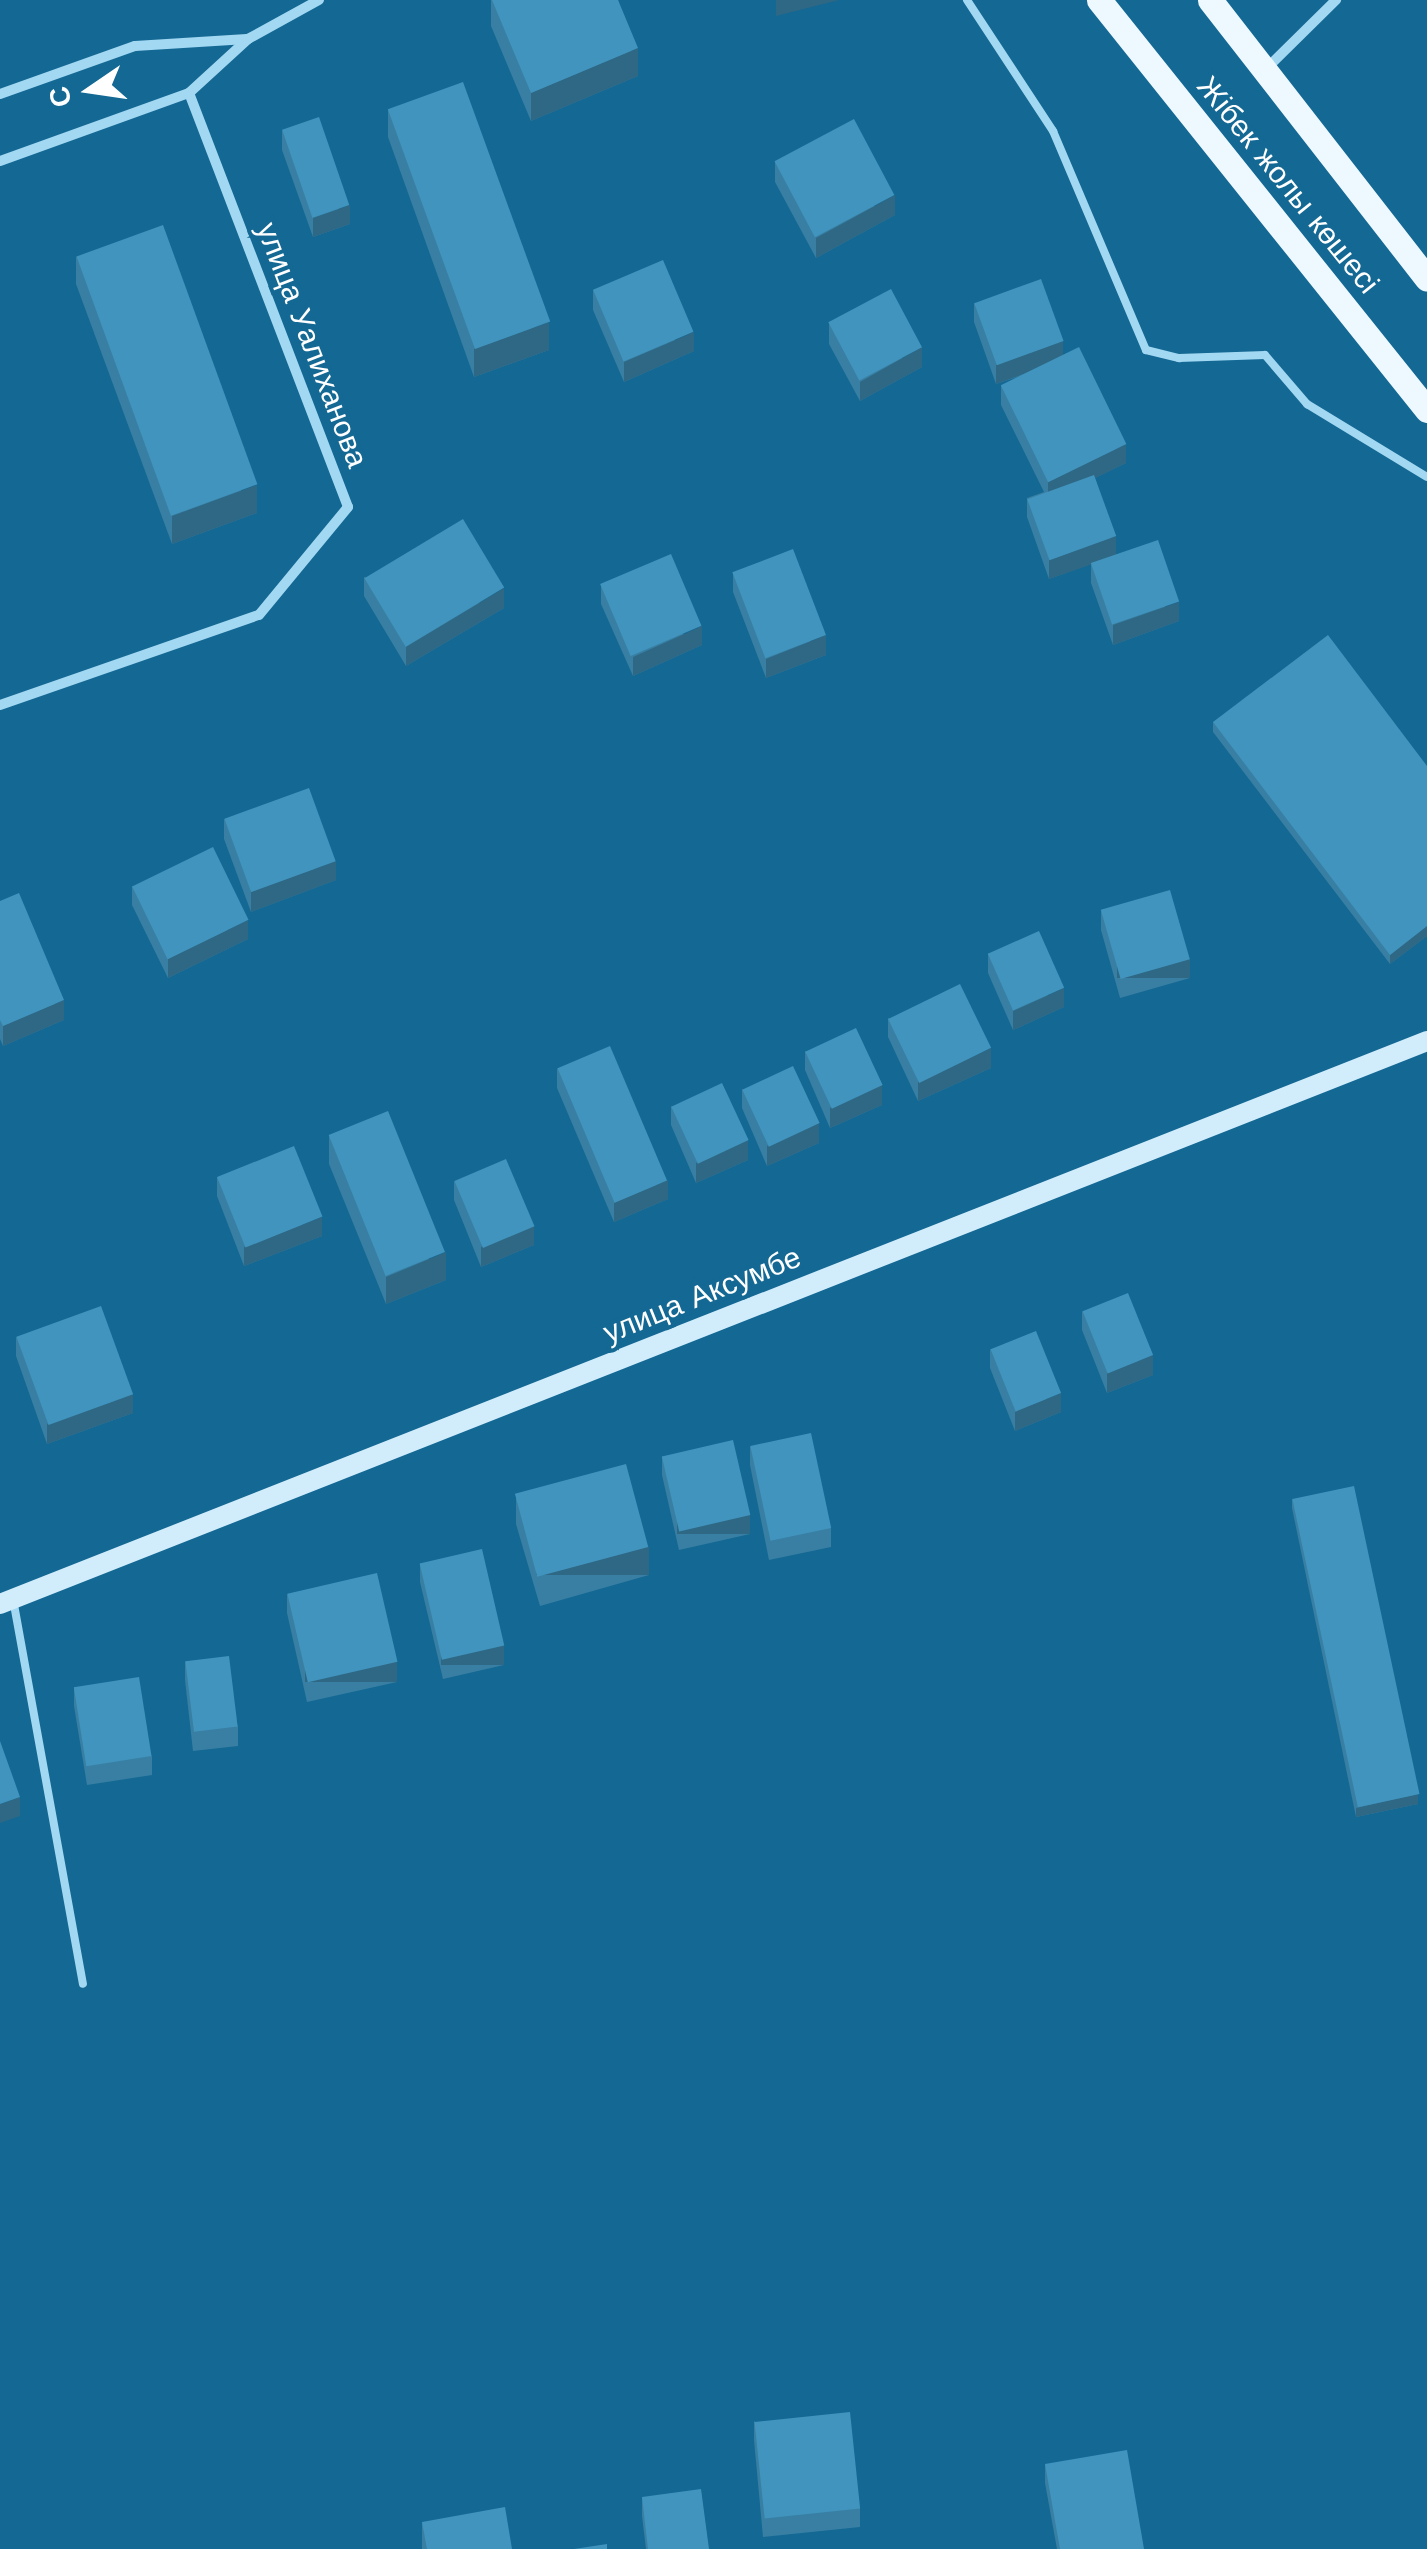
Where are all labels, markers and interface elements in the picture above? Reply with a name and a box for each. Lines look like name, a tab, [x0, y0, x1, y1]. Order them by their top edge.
north arrow	[40, 40, 140, 140]
street label: Жібек жолы көшесі	[1189, 69, 1387, 301]
text: С	[42, 83, 79, 110]
street label: улица Уалиханова	[249, 217, 375, 473]
street label: улица Аксумбе	[598, 1239, 806, 1351]

